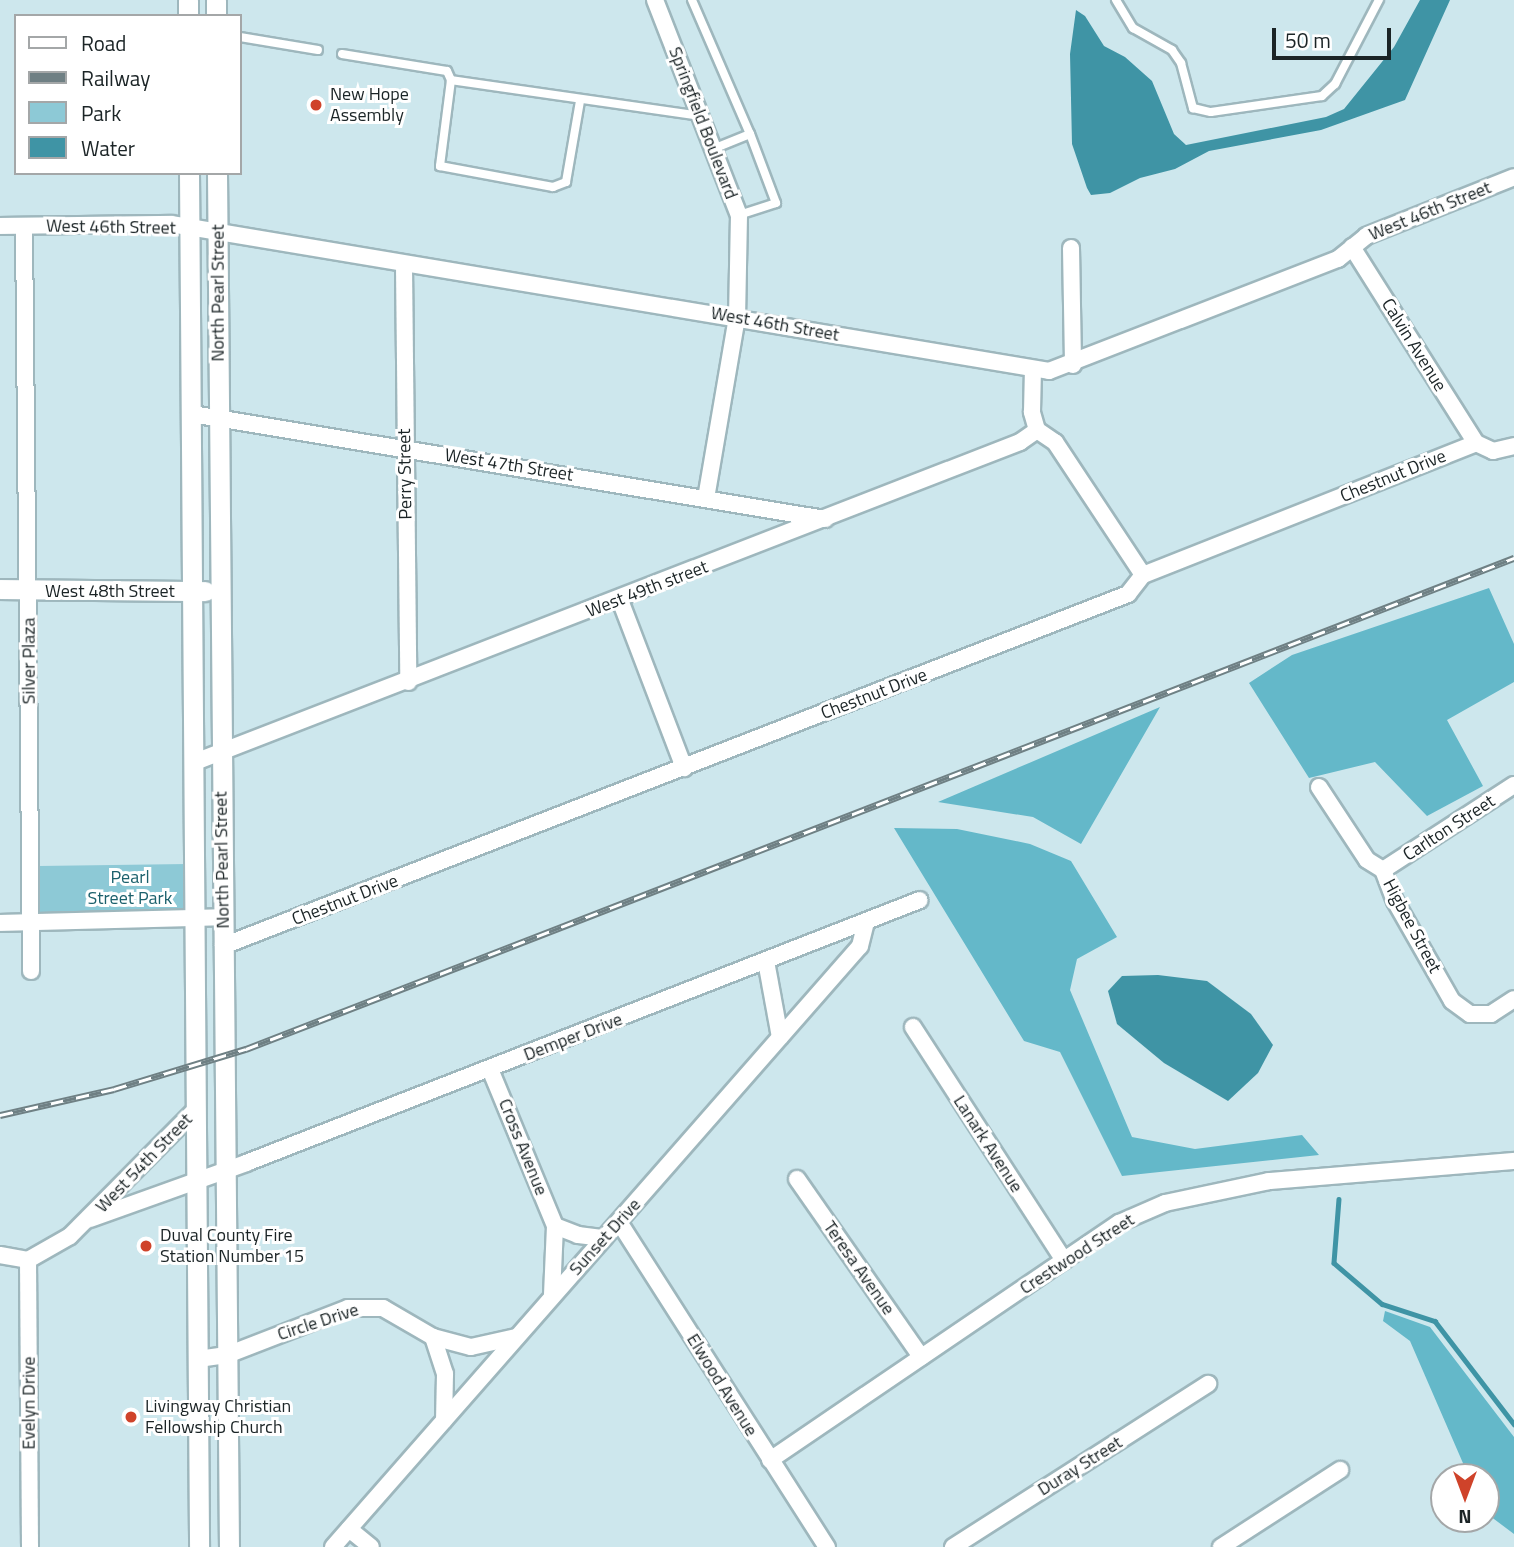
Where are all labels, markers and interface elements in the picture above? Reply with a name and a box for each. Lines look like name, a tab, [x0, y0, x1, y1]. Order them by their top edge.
legend	[14, 14, 242, 175]
scale bar	[1276, 14, 1395, 58]
text: 50 m	[1285, 24, 1331, 56]
text: Road	[81, 27, 126, 59]
street label: Springfield Boulevard	[664, 44, 742, 202]
text: Railway	[81, 62, 150, 94]
place label: New Hope Assembly	[330, 84, 409, 126]
text: Park	[81, 97, 121, 129]
marker: New Hope Assembly	[308, 97, 324, 113]
text: Water	[81, 132, 135, 164]
street label: West 46th Street	[1366, 177, 1494, 245]
street label: West 46th Street	[46, 215, 176, 239]
street label: North Pearl Street	[207, 224, 229, 362]
street label: Calvin Avenue	[1377, 295, 1451, 395]
street label: West 46th Street	[709, 302, 841, 346]
street label: Perry Street	[393, 428, 417, 520]
street label: West 47th Street	[443, 444, 575, 486]
street label: Chestnut Drive	[1337, 445, 1449, 507]
street label: West 49th street	[583, 556, 711, 622]
street label: West 48th Street	[45, 580, 175, 602]
street label: Silver Plaza	[18, 618, 40, 704]
street label: Chestnut Drive	[818, 664, 930, 724]
street label: Carlton Street	[1399, 790, 1499, 866]
street label: North Pearl Street	[210, 791, 234, 929]
park label: Pearl Street Park	[88, 867, 172, 910]
street label: Chestnut Drive	[289, 870, 401, 930]
street label: Higbee Street	[1378, 875, 1446, 977]
street label: Demper Drive	[521, 1008, 625, 1066]
street label: Lanark Avenue	[949, 1091, 1027, 1197]
street label: Cross Avenue	[494, 1096, 552, 1198]
street label: West 54th Street	[91, 1109, 197, 1217]
street label: Sunset Drive	[565, 1194, 645, 1280]
street label: Crestwood Street	[1016, 1209, 1138, 1299]
street label: Teresa Avenue	[819, 1217, 899, 1319]
place label: Duval County Fire Station Number 15	[160, 1225, 304, 1268]
marker: Duval County Fire Station Number 15	[138, 1238, 154, 1254]
street label: Circle Drive	[275, 1299, 361, 1345]
street label: Elwood Avenue	[682, 1330, 762, 1440]
street label: Evelyn Drive	[18, 1356, 40, 1450]
place label: Livingway Christian Fellowship Church	[145, 1396, 291, 1438]
marker: Livingway Christian Fellowship Church	[123, 1409, 139, 1425]
street label: Duray Street	[1034, 1432, 1126, 1500]
north arrow	[1430, 1463, 1500, 1533]
text: N	[1458, 1503, 1472, 1532]

